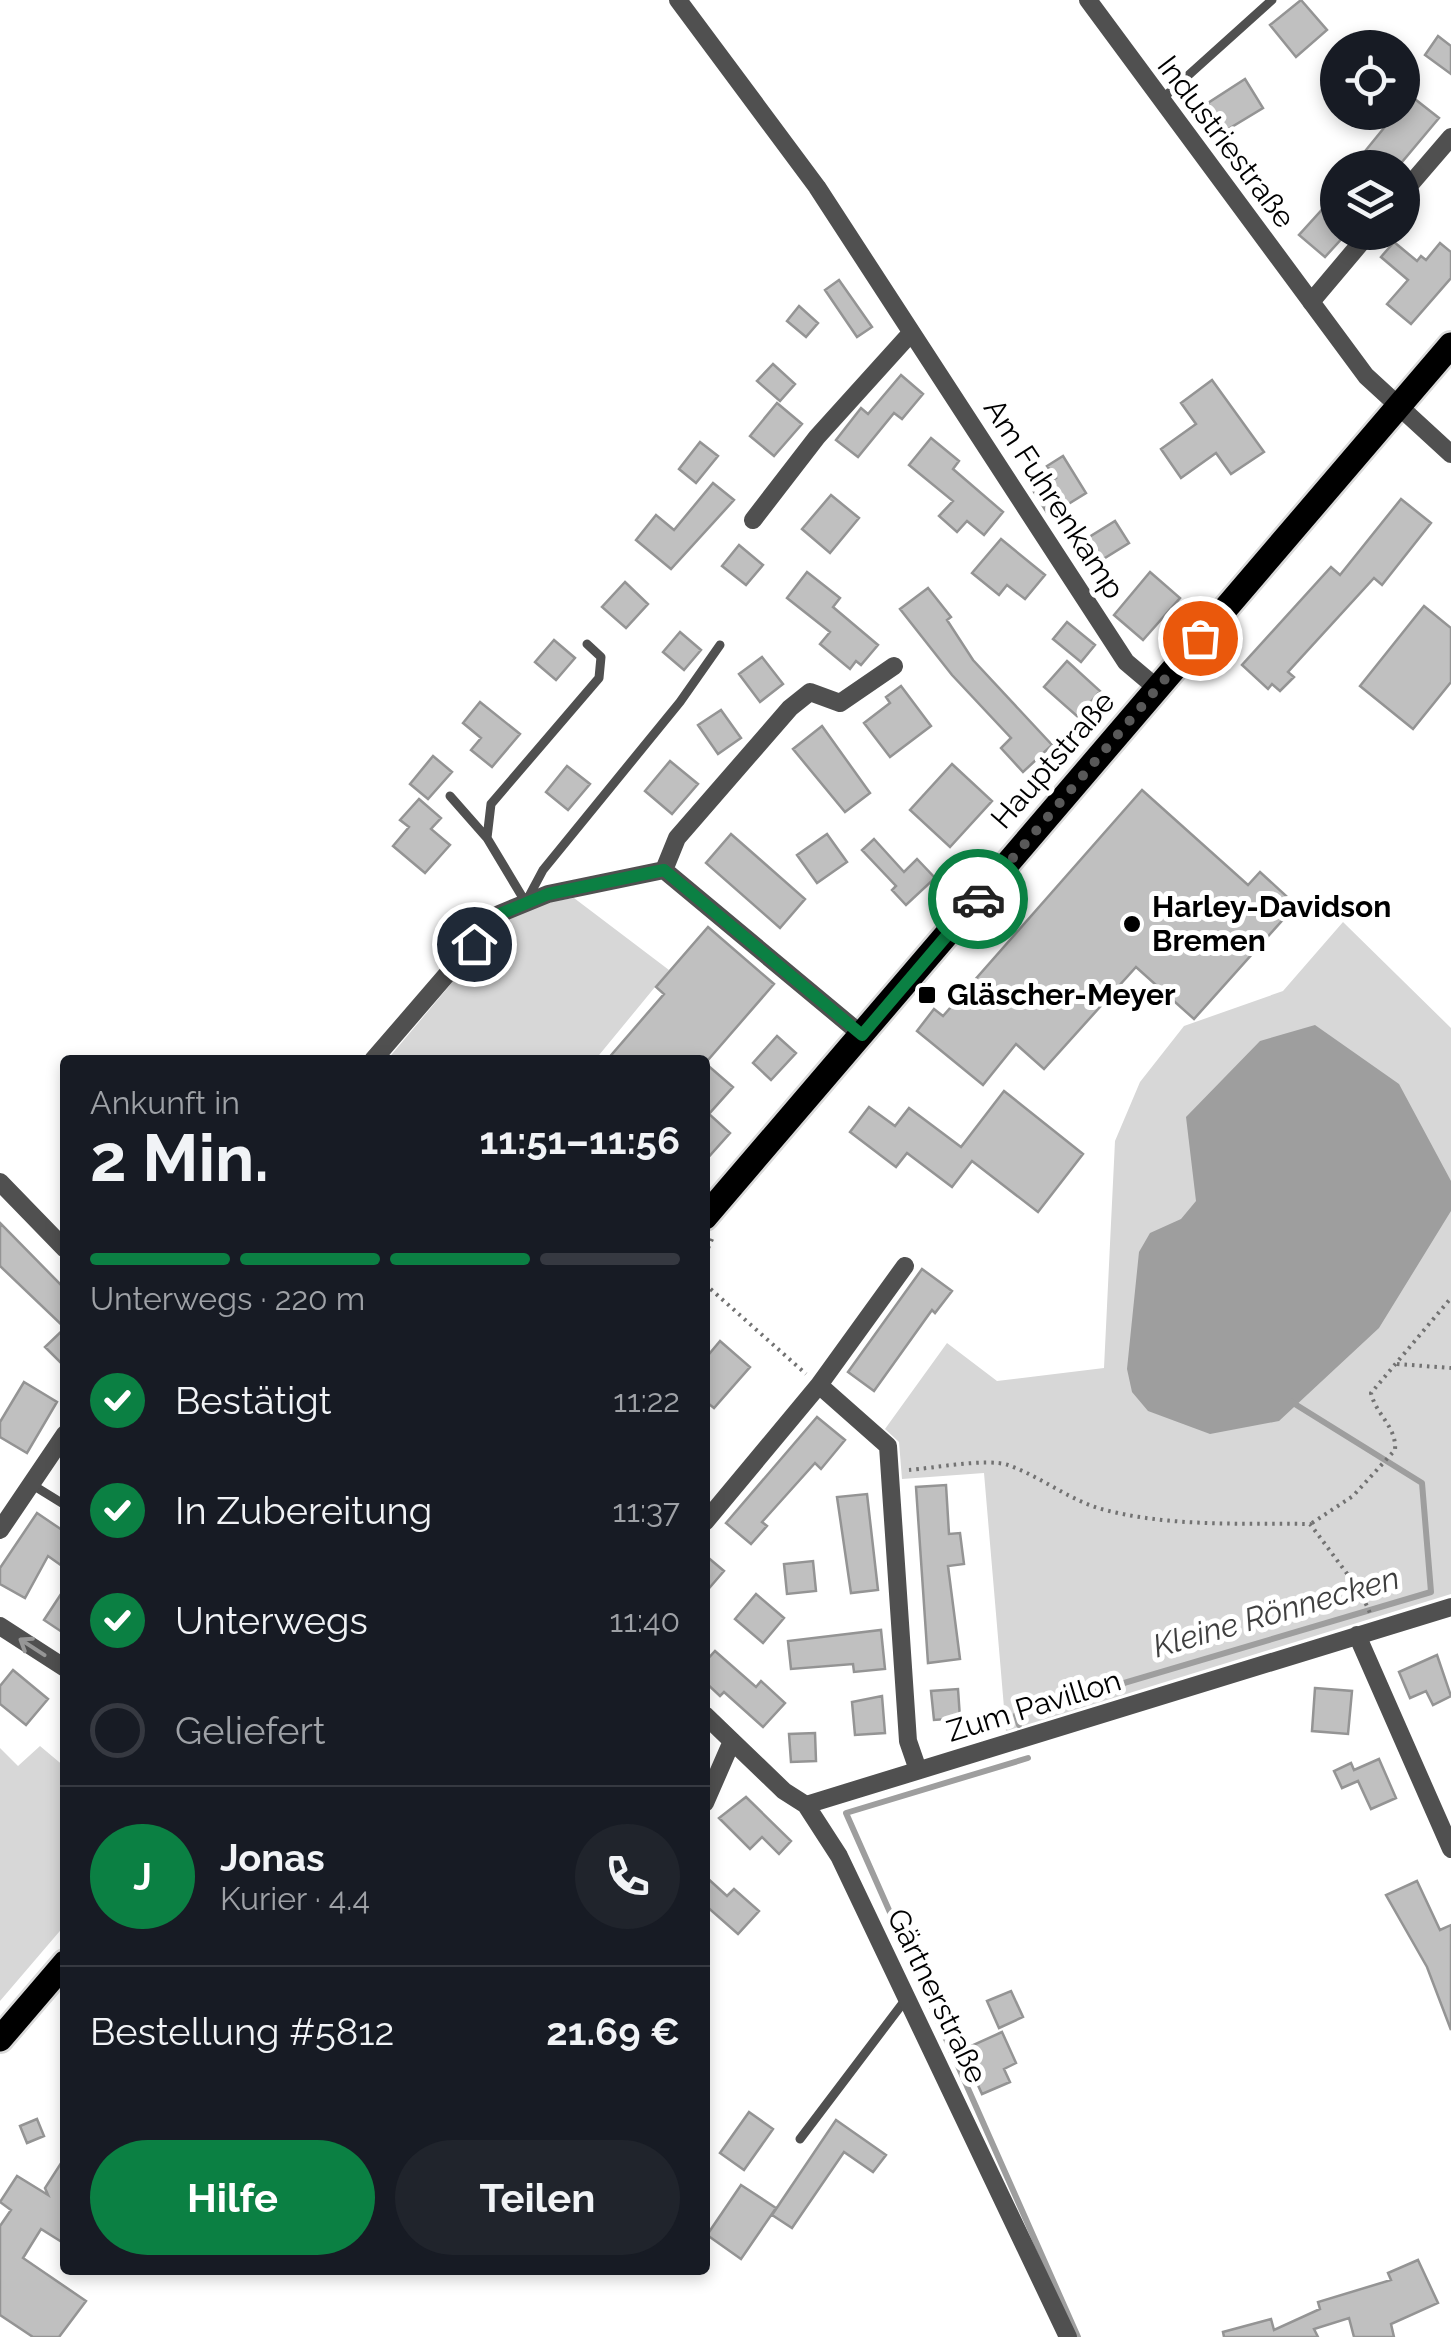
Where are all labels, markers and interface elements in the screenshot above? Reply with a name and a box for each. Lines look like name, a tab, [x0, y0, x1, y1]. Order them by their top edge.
map controls	[1320, 30, 1420, 250]
button: locate	[1320, 30, 1420, 130]
street label: Industriestraße	[1150, 49, 1302, 235]
button: layers	[1320, 150, 1420, 250]
street label: Am Fuhrenkamp	[977, 392, 1132, 605]
pin	[1158, 596, 1243, 681]
icon: bag	[1173, 611, 1228, 666]
street label: Hauptstraße	[984, 684, 1122, 835]
courier	[928, 849, 1028, 949]
icon: car	[951, 872, 1006, 927]
place label: Harley-Davidson Bremen	[1152, 889, 1391, 958]
pin	[432, 902, 517, 987]
marker: Harley-Davidson Bremen	[1121, 913, 1143, 935]
icon: home	[447, 917, 502, 972]
place label: Gläscher-Meyer	[947, 977, 1176, 1012]
marker: Gläscher-Meyer	[916, 984, 938, 1006]
text: Ankunft in	[90, 1084, 240, 1121]
text: 11:51–11:56	[479, 1118, 680, 1163]
text: 2 Min.	[90, 1120, 269, 1196]
text: Unterwegs · 220 m	[90, 1280, 365, 1317]
icon: check	[90, 1373, 145, 1428]
text: Bestätigt	[175, 1378, 332, 1423]
text: 11:22	[613, 1382, 680, 1419]
icon: check	[90, 1483, 145, 1538]
text: In Zubereitung	[175, 1488, 432, 1533]
text: 11:37	[613, 1492, 680, 1529]
water label: Kleine Rönnecken	[1148, 1559, 1403, 1664]
icon: check	[90, 1593, 145, 1648]
text: Unterwegs	[175, 1598, 368, 1643]
text: 11:40	[610, 1602, 680, 1639]
one-way arrow	[19, 1637, 47, 1657]
street label: Zum Pavillon	[943, 1662, 1125, 1749]
text: Geliefert	[175, 1708, 326, 1753]
button: phone	[575, 1824, 680, 1929]
text: Jonas	[220, 1835, 325, 1880]
text: J	[133, 1854, 152, 1899]
text: Kurier · 4.4	[220, 1880, 370, 1917]
street label: Gärtnerstraße	[880, 1903, 995, 2089]
text: Bestellung #5812	[90, 2009, 394, 2054]
text: 21.69 €	[546, 2009, 680, 2054]
button: Hilfe	[90, 2140, 375, 2255]
button: Teilen	[395, 2140, 680, 2255]

